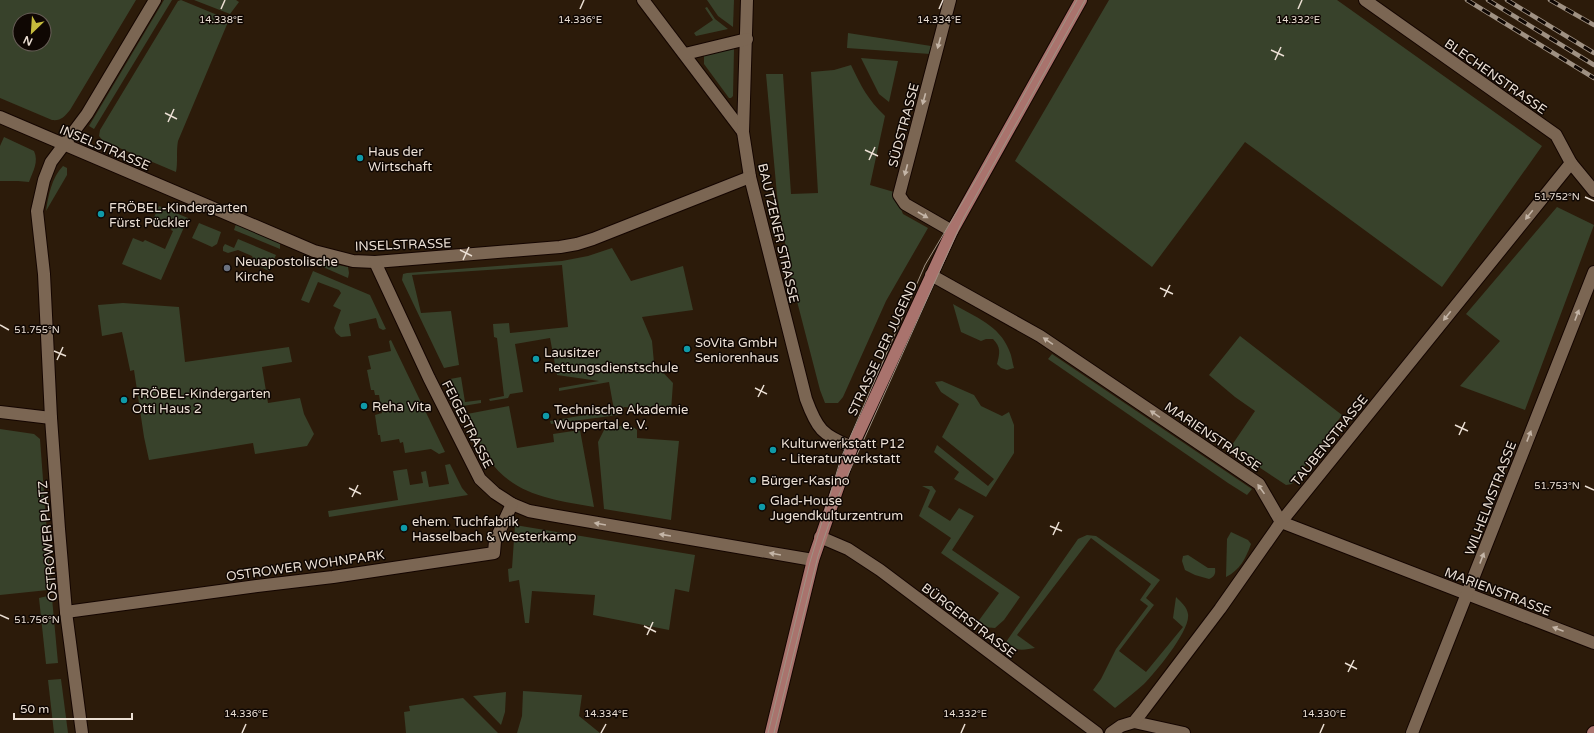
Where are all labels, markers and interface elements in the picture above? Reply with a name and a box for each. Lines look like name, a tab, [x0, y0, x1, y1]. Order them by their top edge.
north arrow	[12, 12, 52, 52]
text: 14.338°E	[199, 14, 243, 26]
text: 14.336°E	[558, 14, 602, 26]
text: 14.334°E	[917, 14, 961, 26]
text: 14.332°E	[1276, 14, 1320, 26]
text: N	[21, 33, 35, 48]
street label: BLECHENSTRASSE	[1441, 36, 1550, 118]
one-way arrow	[936, 37, 942, 49]
street label: SÜDSTRASSE	[885, 81, 923, 169]
one-way arrow	[921, 93, 927, 105]
street label: INSELSTRASSE	[57, 122, 152, 174]
place label: Haus der Wirtschaft	[368, 144, 432, 175]
marker: Haus der Wirtschaft	[355, 153, 365, 163]
street label: BAUTZENER STRASSE	[754, 162, 802, 305]
one-way arrow	[903, 164, 909, 176]
text: 51.752°N	[1534, 191, 1580, 203]
place label: FRÖBEL-Kindergarten Fürst Pückler	[109, 200, 248, 231]
marker: FRÖBEL-Kindergarten Fürst Pückler	[96, 209, 106, 219]
one-way arrow	[1525, 210, 1533, 220]
one-way arrow	[917, 212, 929, 219]
street label: INSELSTRASSE	[354, 235, 452, 255]
place label: Neuapostolische Kirche	[235, 254, 338, 285]
marker: Neuapostolische Kirche	[222, 263, 232, 273]
street label: STRASSE DER JUGEND	[845, 278, 921, 418]
one-way arrow	[1574, 309, 1580, 321]
one-way arrow	[1443, 311, 1452, 321]
text: 51.755°N	[14, 324, 60, 336]
place label: SoVita GmbH Seniorenhaus	[695, 335, 779, 366]
one-way arrow	[1042, 337, 1053, 345]
marker: SoVita GmbH Seniorenhaus	[682, 344, 692, 354]
place label: Lausitzer Rettungsdienstschule	[544, 345, 678, 376]
marker: Lausitzer Rettungsdienstschule	[531, 354, 541, 364]
street label: FEIGESTRASSE	[438, 378, 496, 471]
place label: FRÖBEL-Kindergarten Otti Haus 2	[132, 386, 271, 417]
street label: TAUBENSTRASSE	[1288, 392, 1372, 490]
marker: FRÖBEL-Kindergarten Otti Haus 2	[119, 395, 129, 405]
place label: Reha Vita	[372, 399, 432, 415]
street label: MARIENSTRASSE	[1161, 399, 1264, 475]
marker: Reha Vita	[359, 401, 369, 411]
place label: Technische Akademie Wuppertal e. V.	[554, 402, 688, 433]
one-way arrow	[1150, 410, 1160, 418]
marker: Technische Akademie Wuppertal e. V.	[541, 411, 551, 421]
one-way arrow	[1527, 430, 1533, 442]
place label: Kulturwerkstatt P12 - Literaturwerkstatt	[781, 436, 905, 467]
street label: WILHELMSTRASSE	[1462, 439, 1520, 558]
marker: Kulturwerkstatt P12 - Literaturwerkstatt	[768, 445, 778, 455]
place label: Bürger-Kasino	[761, 473, 850, 489]
marker: Bürger-Kasino	[748, 475, 758, 485]
street label: OSTROWER PLATZ	[35, 480, 61, 602]
text: 51.753°N	[1534, 480, 1580, 492]
one-way arrow	[1257, 483, 1265, 494]
place label: Glad-House Jugendkulturzentrum	[770, 493, 903, 524]
marker: Glad-House Jugendkulturzentrum	[757, 502, 767, 512]
place label: ehem. Tuchfabrik Hasselbach & Westerkamp	[412, 514, 577, 545]
one-way arrow	[593, 520, 606, 526]
marker: ehem. Tuchfabrik Hasselbach & Westerkamp	[399, 523, 409, 533]
one-way arrow	[658, 531, 671, 537]
street label: OSTROWER WOHNPARK	[225, 547, 386, 585]
one-way arrow	[769, 551, 781, 557]
one-way arrow	[1479, 552, 1485, 563]
street label: MARIENSTRASSE	[1442, 564, 1553, 620]
street label: BÜRGERSTRASSE	[918, 580, 1019, 662]
text: 51.756°N	[14, 614, 60, 626]
one-way arrow	[1551, 626, 1563, 632]
scale bar	[14, 695, 132, 721]
text: 50 m	[20, 702, 49, 716]
text: 14.336°E	[224, 708, 268, 720]
text: 14.334°E	[584, 708, 628, 720]
text: 14.332°E	[943, 708, 987, 720]
text: 14.330°E	[1302, 708, 1346, 720]

